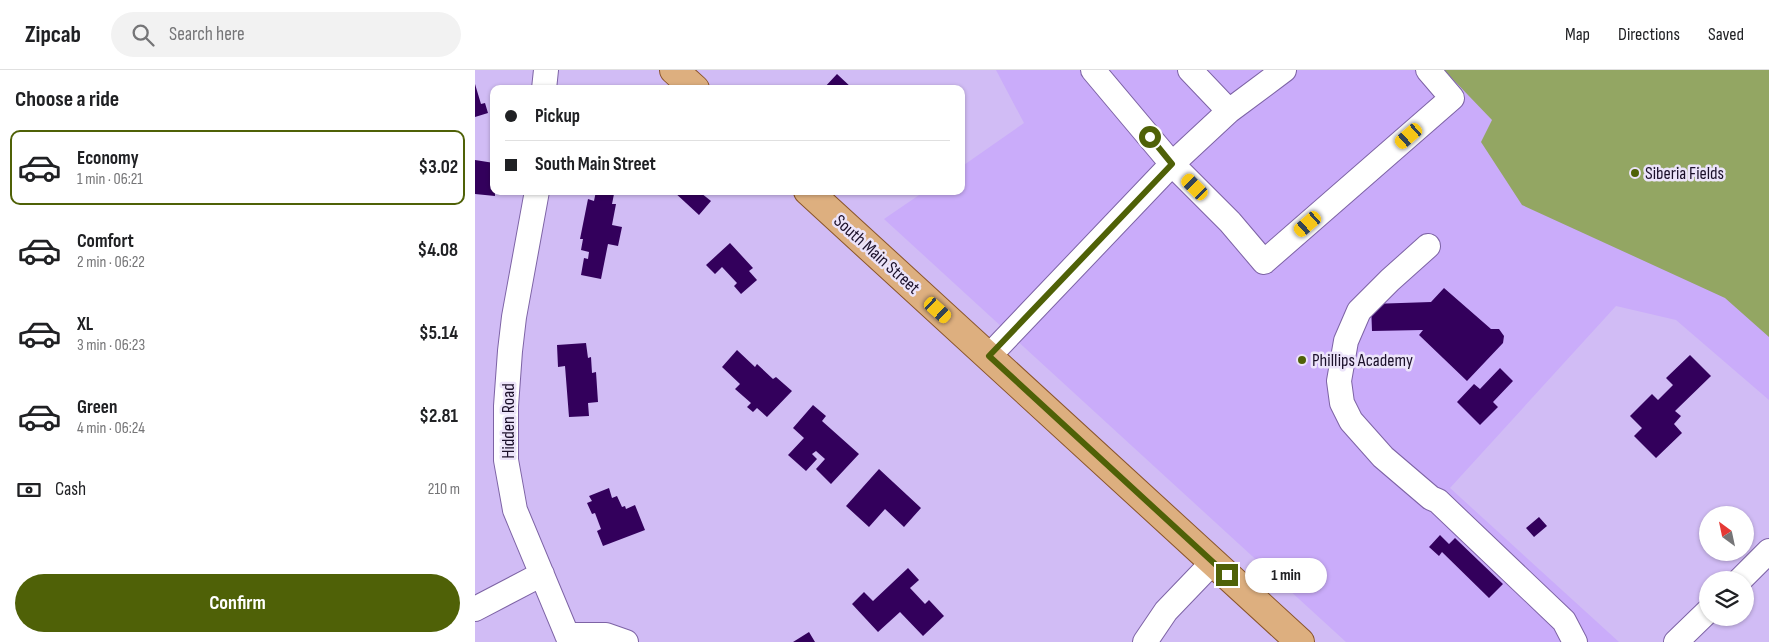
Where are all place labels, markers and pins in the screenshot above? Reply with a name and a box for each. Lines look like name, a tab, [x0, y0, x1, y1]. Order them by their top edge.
place label: Siberia Fields	[1645, 163, 1724, 184]
marker: Siberia Fields	[1629, 167, 1641, 179]
place label: Phillips Academy	[1312, 350, 1413, 371]
marker: Phillips Academy	[1296, 354, 1308, 366]

